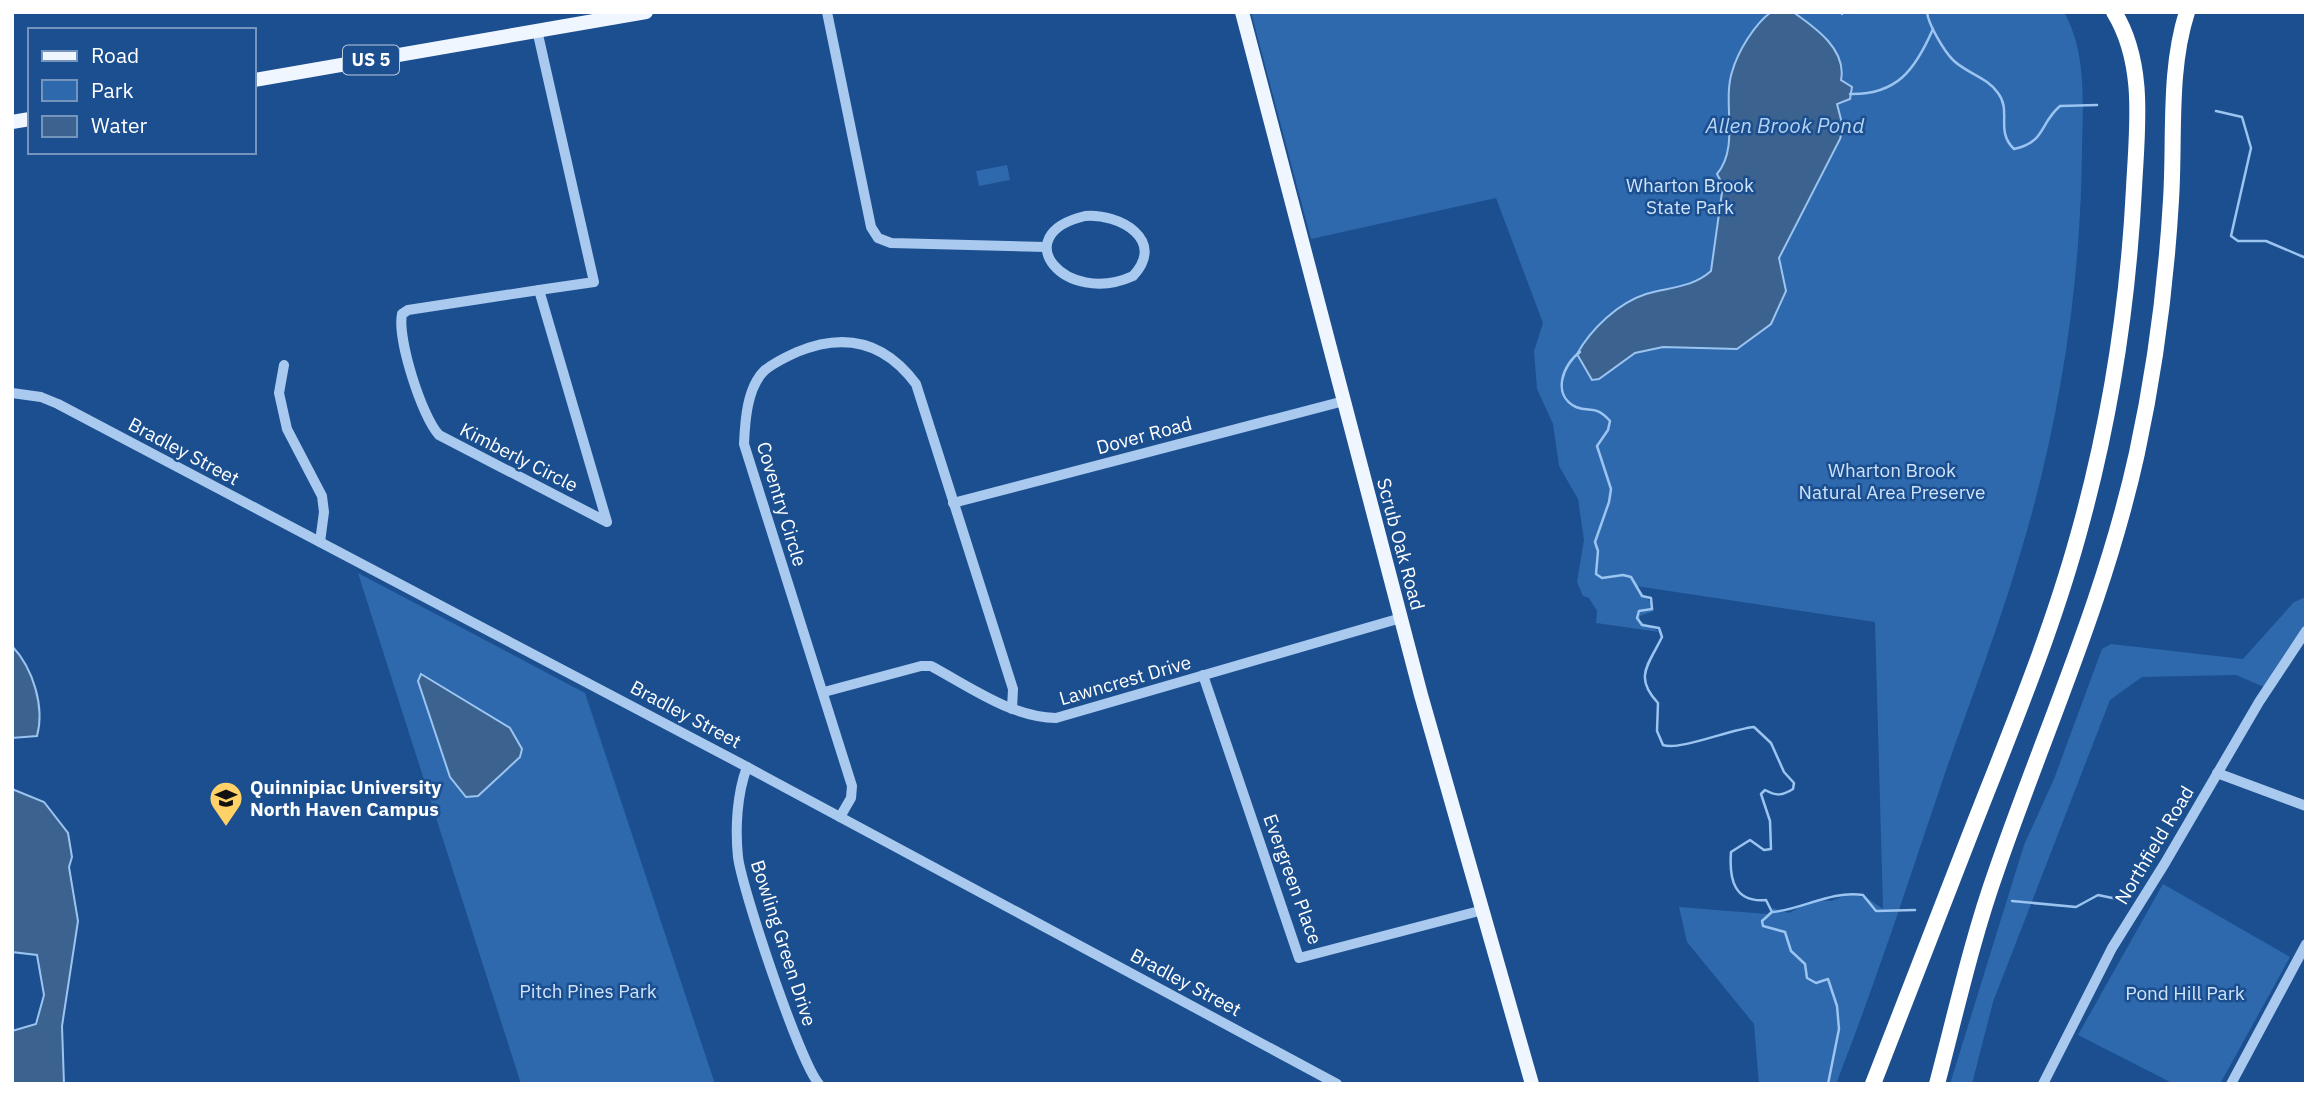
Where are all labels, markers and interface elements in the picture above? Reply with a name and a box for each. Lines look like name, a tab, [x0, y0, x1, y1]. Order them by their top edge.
legend	[28, 28, 256, 154]
text: Road	[91, 41, 139, 69]
road number: US 5	[343, 46, 399, 74]
text: Park	[91, 76, 134, 104]
text: Water	[91, 111, 148, 139]
water label: Allen Brook Pond	[1705, 111, 1865, 139]
park label: Wharton Brook State Park	[1626, 173, 1754, 219]
street label: Dover Road	[1094, 411, 1194, 459]
street label: Bradley Street	[124, 412, 244, 490]
street label: Kimberly Circle	[456, 417, 582, 497]
street label: Coventry Circle	[752, 439, 812, 569]
park label: Wharton Brook Natural Area Preserve	[1799, 458, 1985, 504]
street label: Scrub Oak Road	[1372, 475, 1430, 613]
street label: Lawncrest Drive	[1056, 650, 1194, 710]
street label: Bradley Street	[626, 675, 746, 753]
place label: Quinnipiac University North Haven Campus	[250, 775, 442, 821]
school or university icon: Quinnipiac University North Haven Campus	[207, 779, 245, 828]
street label: Northfield Road	[2109, 781, 2199, 909]
street label: Evergreen Place	[1258, 811, 1328, 947]
street label: Bowling Green Drive	[746, 857, 822, 1029]
street label: Bradley Street	[1126, 943, 1246, 1021]
park label: Pitch Pines Park	[519, 979, 657, 1003]
park label: Pond Hill Park	[2125, 981, 2245, 1005]

